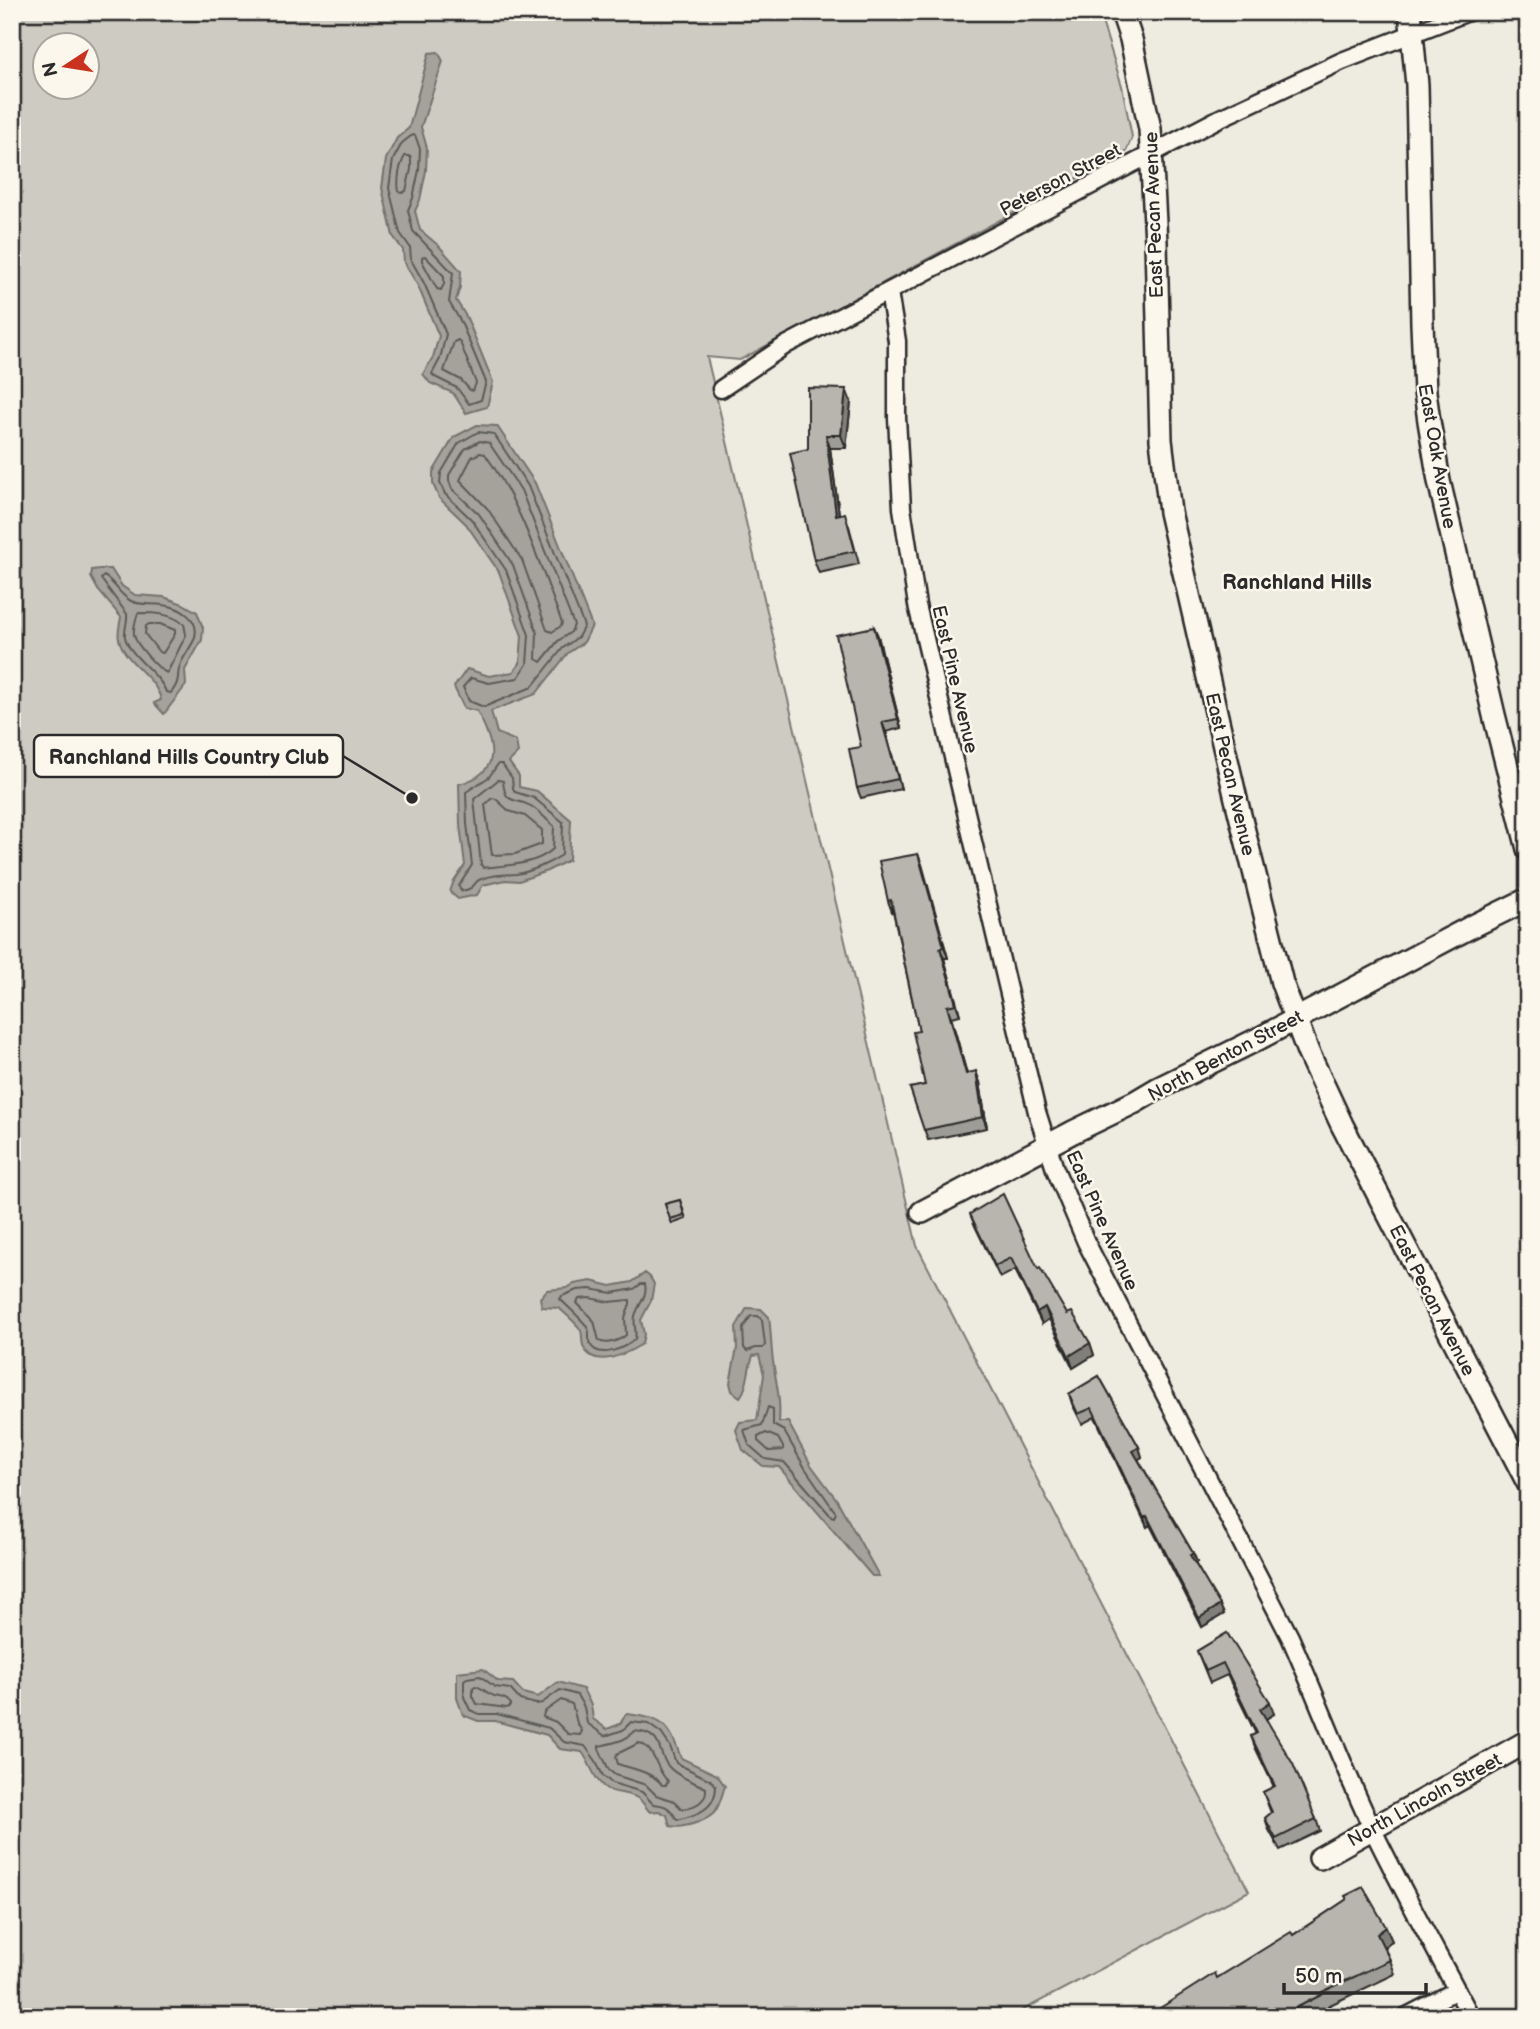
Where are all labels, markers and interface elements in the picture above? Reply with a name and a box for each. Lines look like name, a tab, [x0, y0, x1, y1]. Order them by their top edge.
north arrow	[32, 32, 102, 102]
text: N	[38, 60, 64, 79]
street label: East Pecan Avenue	[1140, 131, 1169, 299]
street label: Peterson Street	[996, 139, 1125, 222]
street label: East Oak Avenue	[1412, 382, 1461, 531]
district label: Ranchland Hills	[1222, 570, 1372, 595]
street label: East Pine Avenue	[926, 603, 983, 755]
street label: East Pecan Avenue	[1200, 691, 1259, 858]
callout: Ranchland Hills Country Club	[34, 735, 343, 777]
text: Ranchland Hills Country Club	[49, 745, 329, 770]
street label: North Benton Street	[1144, 1006, 1307, 1107]
street label: East Pine Avenue	[1060, 1147, 1143, 1294]
street label: East Pecan Avenue	[1384, 1221, 1480, 1380]
street label: North Lincoln Street	[1344, 1748, 1506, 1852]
scale bar	[1284, 1952, 1426, 1996]
text: 50 m	[1295, 1964, 1342, 1989]

